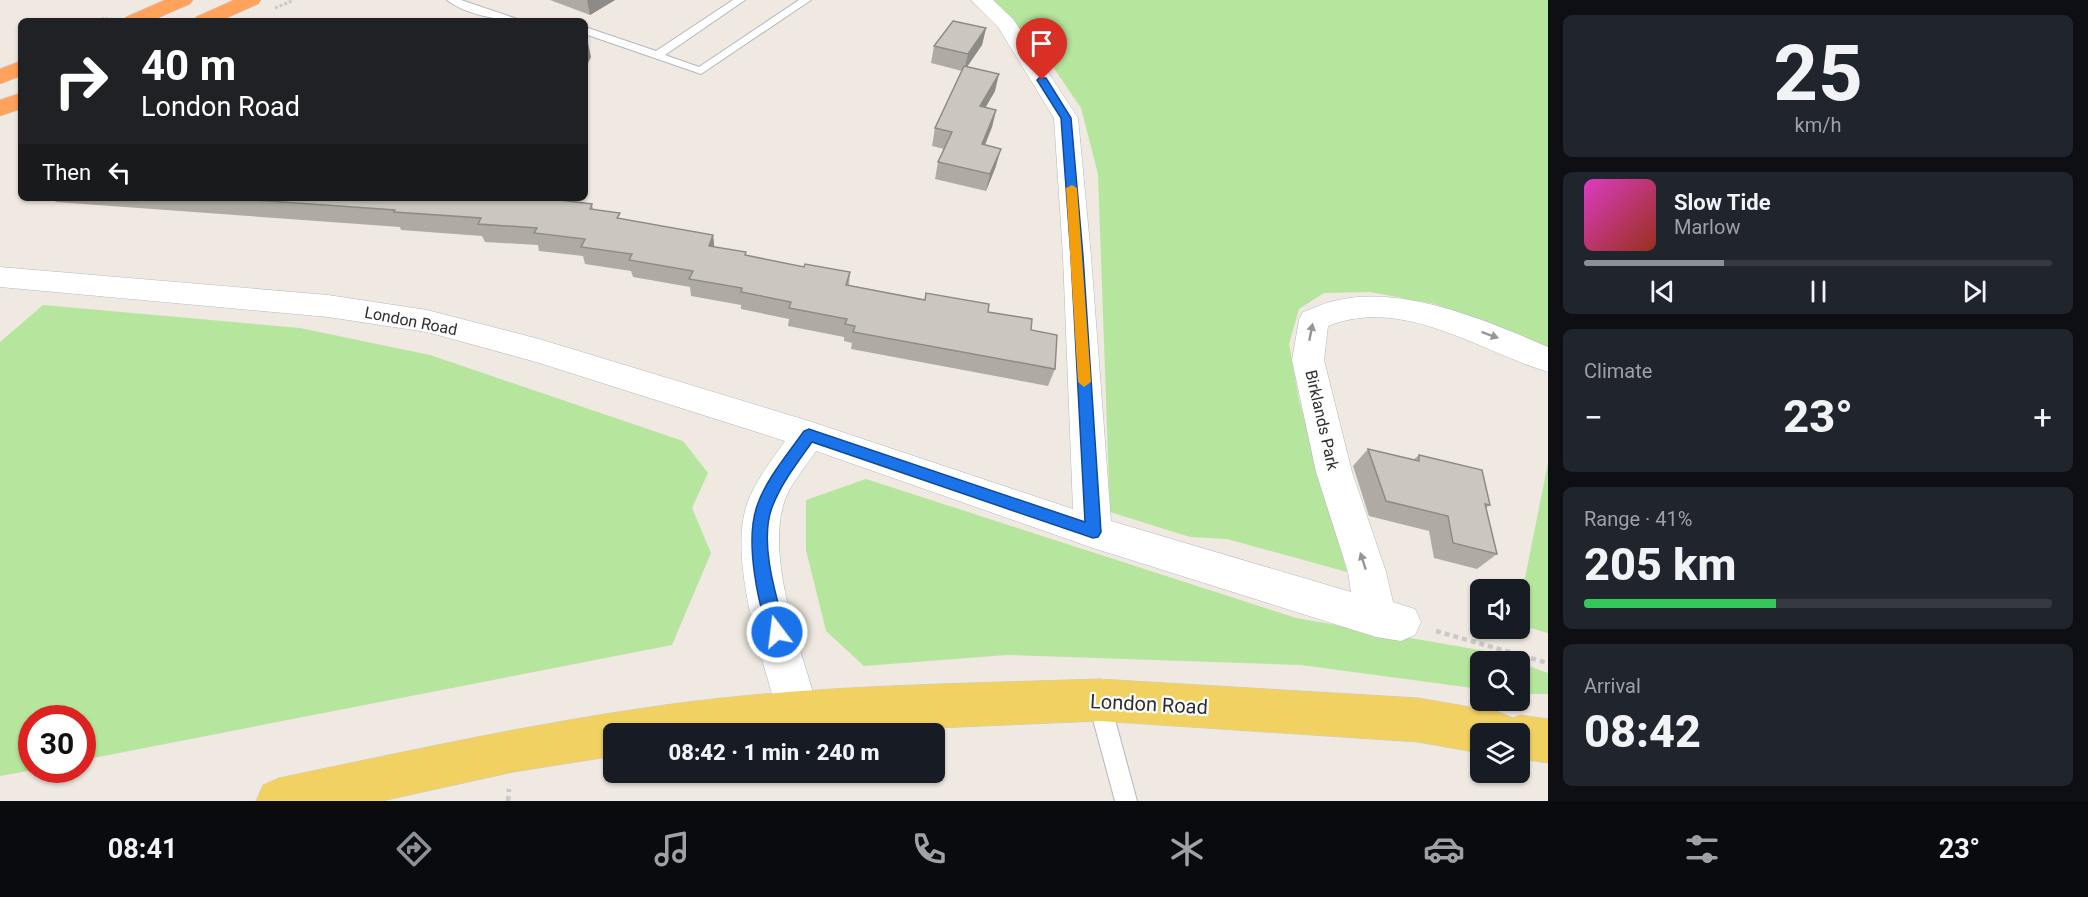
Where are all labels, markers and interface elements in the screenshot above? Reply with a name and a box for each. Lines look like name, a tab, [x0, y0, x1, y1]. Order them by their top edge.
pin	[1016, 18, 1067, 80]
icon: arrive	[1025, 27, 1058, 60]
text: 25	[1773, 28, 1863, 119]
text: 40 m	[141, 41, 236, 90]
icon: right	[42, 42, 120, 120]
text: London Road	[141, 91, 300, 123]
text: km/h	[1795, 113, 1841, 137]
icon: left	[103, 156, 136, 189]
text: Then	[42, 160, 91, 185]
text: Slow Tide	[1674, 190, 1771, 215]
text: Marlow	[1674, 215, 1740, 239]
icon: previous	[1646, 275, 1679, 308]
icon: pause	[1802, 275, 1835, 308]
icon: next	[1958, 275, 1991, 308]
street label: London Road	[363, 303, 459, 339]
one-way arrow	[1307, 322, 1317, 341]
one-way arrow	[1481, 331, 1499, 341]
text: Climate	[1584, 359, 1652, 383]
street label: Birklands Park	[1301, 368, 1343, 473]
text: 23°	[1783, 390, 1853, 443]
text: −	[1584, 398, 1603, 437]
text: +	[2033, 398, 2052, 437]
text: Range · 41%	[1584, 507, 1692, 531]
text: 205 km	[1584, 538, 1736, 591]
one-way arrow	[1358, 552, 1367, 570]
map controls	[1470, 579, 1530, 783]
button: sound	[1470, 579, 1530, 639]
position arrow	[745, 600, 809, 664]
button: search	[1470, 651, 1530, 711]
text: Arrival	[1584, 674, 1641, 698]
street label: London Road	[1090, 689, 1208, 719]
speed limit sign: 30	[18, 705, 96, 783]
text: 08:42	[1584, 705, 1701, 758]
button: layers	[1470, 723, 1530, 783]
text: 08:42 · 1 min · 240 m	[669, 740, 879, 765]
icon: directions	[393, 828, 435, 870]
icon: music	[651, 828, 693, 870]
icon: phone	[908, 828, 950, 870]
icon: climate	[1166, 828, 1208, 870]
icon: car	[1423, 828, 1465, 870]
icon: filters	[1681, 828, 1723, 870]
text: 08:41	[108, 833, 177, 865]
text: 23°	[1939, 833, 1980, 865]

